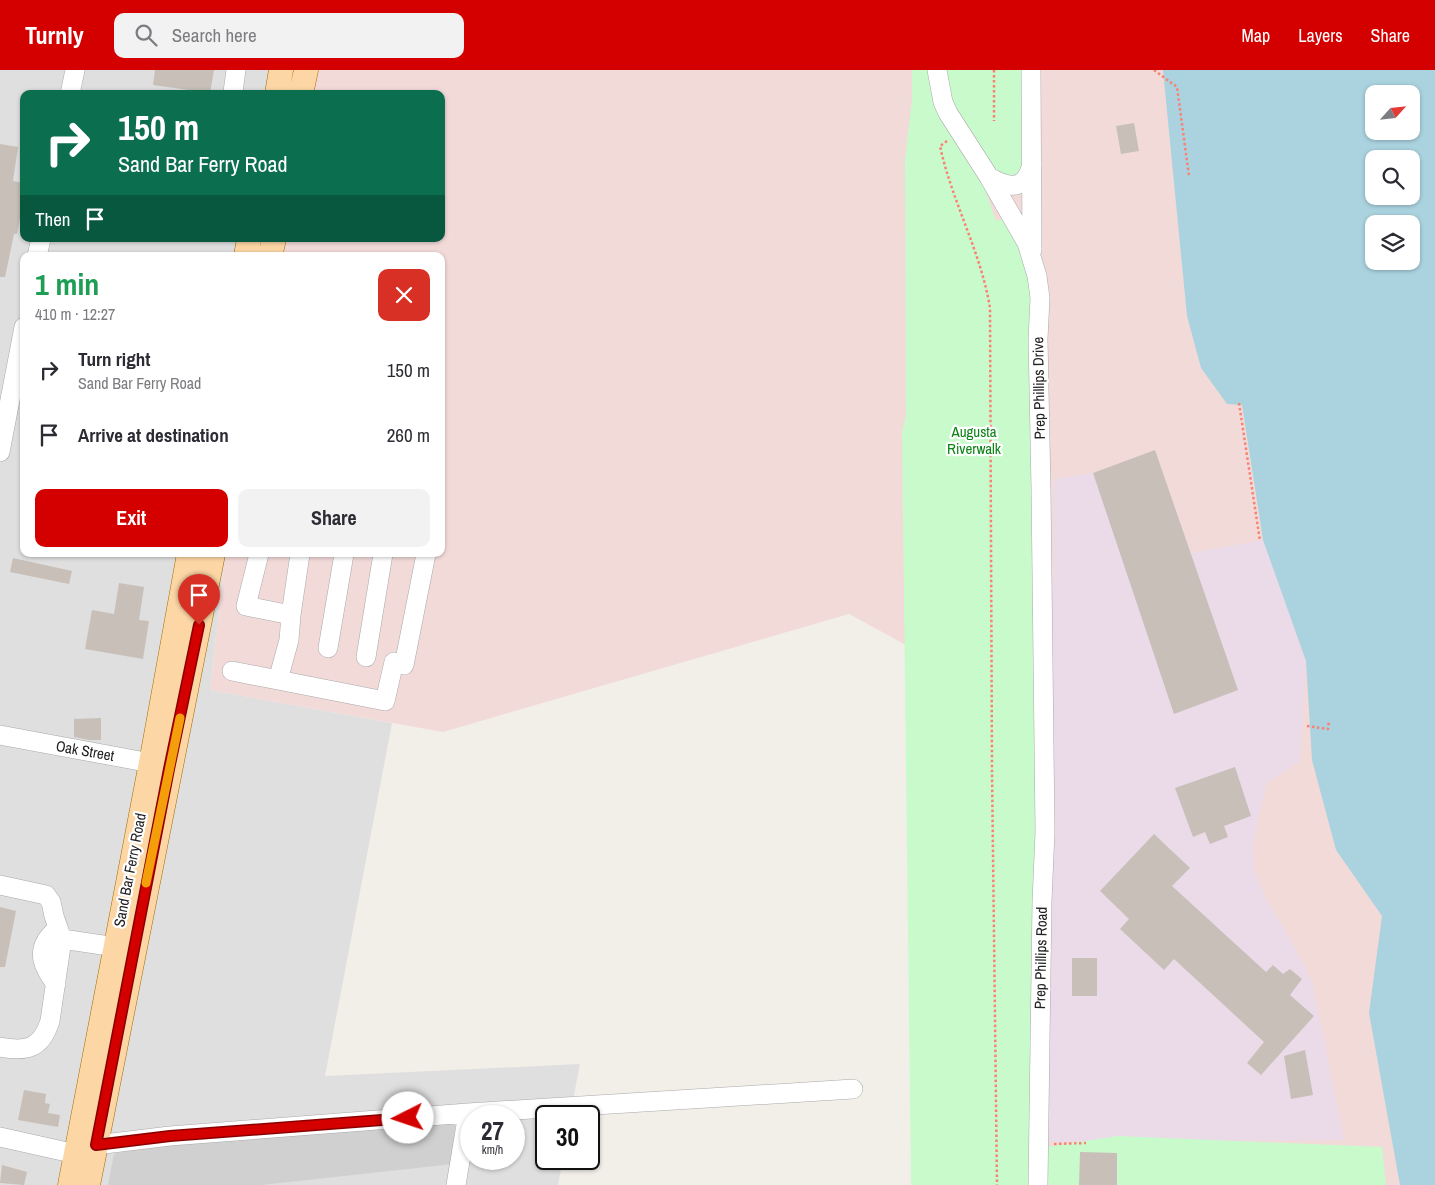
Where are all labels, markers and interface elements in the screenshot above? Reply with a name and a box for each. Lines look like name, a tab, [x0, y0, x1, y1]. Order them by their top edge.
search box	[114, 13, 464, 58]
text: Turnly	[25, 19, 84, 51]
icon: search	[132, 21, 160, 49]
text: Search here	[172, 22, 257, 48]
text: Map	[1242, 23, 1270, 48]
text: Layers	[1298, 23, 1343, 48]
text: Share	[1371, 23, 1410, 48]
north arrow	[1365, 85, 1420, 140]
map controls	[1365, 85, 1420, 270]
text: 150 m	[118, 104, 199, 151]
icon: right	[35, 110, 100, 175]
text: Sand Bar Ferry Road	[118, 149, 288, 179]
button: search	[1365, 150, 1420, 205]
icon: arrive	[81, 205, 109, 233]
text: Then	[35, 206, 71, 232]
button: layers	[1365, 215, 1420, 270]
text: 1 min	[35, 264, 99, 304]
button: close	[378, 269, 430, 321]
text: 410 m · 12:27	[35, 303, 115, 325]
street label: Prep Phillips Drive	[1027, 336, 1050, 439]
text: Turn right	[78, 346, 150, 372]
icon: right	[35, 356, 63, 384]
text: 150 m	[387, 357, 430, 383]
text: Sand Bar Ferry Road	[78, 372, 201, 394]
icon: arrive	[35, 421, 63, 449]
park label: Augusta Riverwalk	[947, 421, 1002, 459]
text: Arrive at destination	[78, 422, 229, 448]
text: 260 m	[387, 422, 430, 448]
button: Exit	[35, 489, 228, 547]
button: Share	[238, 489, 430, 547]
pin	[178, 574, 220, 625]
icon: arrive	[185, 581, 213, 609]
street label: Oak Street	[54, 735, 116, 766]
street label: Sand Bar Ferry Road	[108, 811, 151, 929]
street label: Prep Phillips Road	[1029, 907, 1052, 1009]
position arrow	[381, 1091, 433, 1143]
speed limit sign: 30	[535, 1105, 600, 1170]
text: 27	[481, 1114, 504, 1148]
text: km/h	[482, 1142, 503, 1158]

